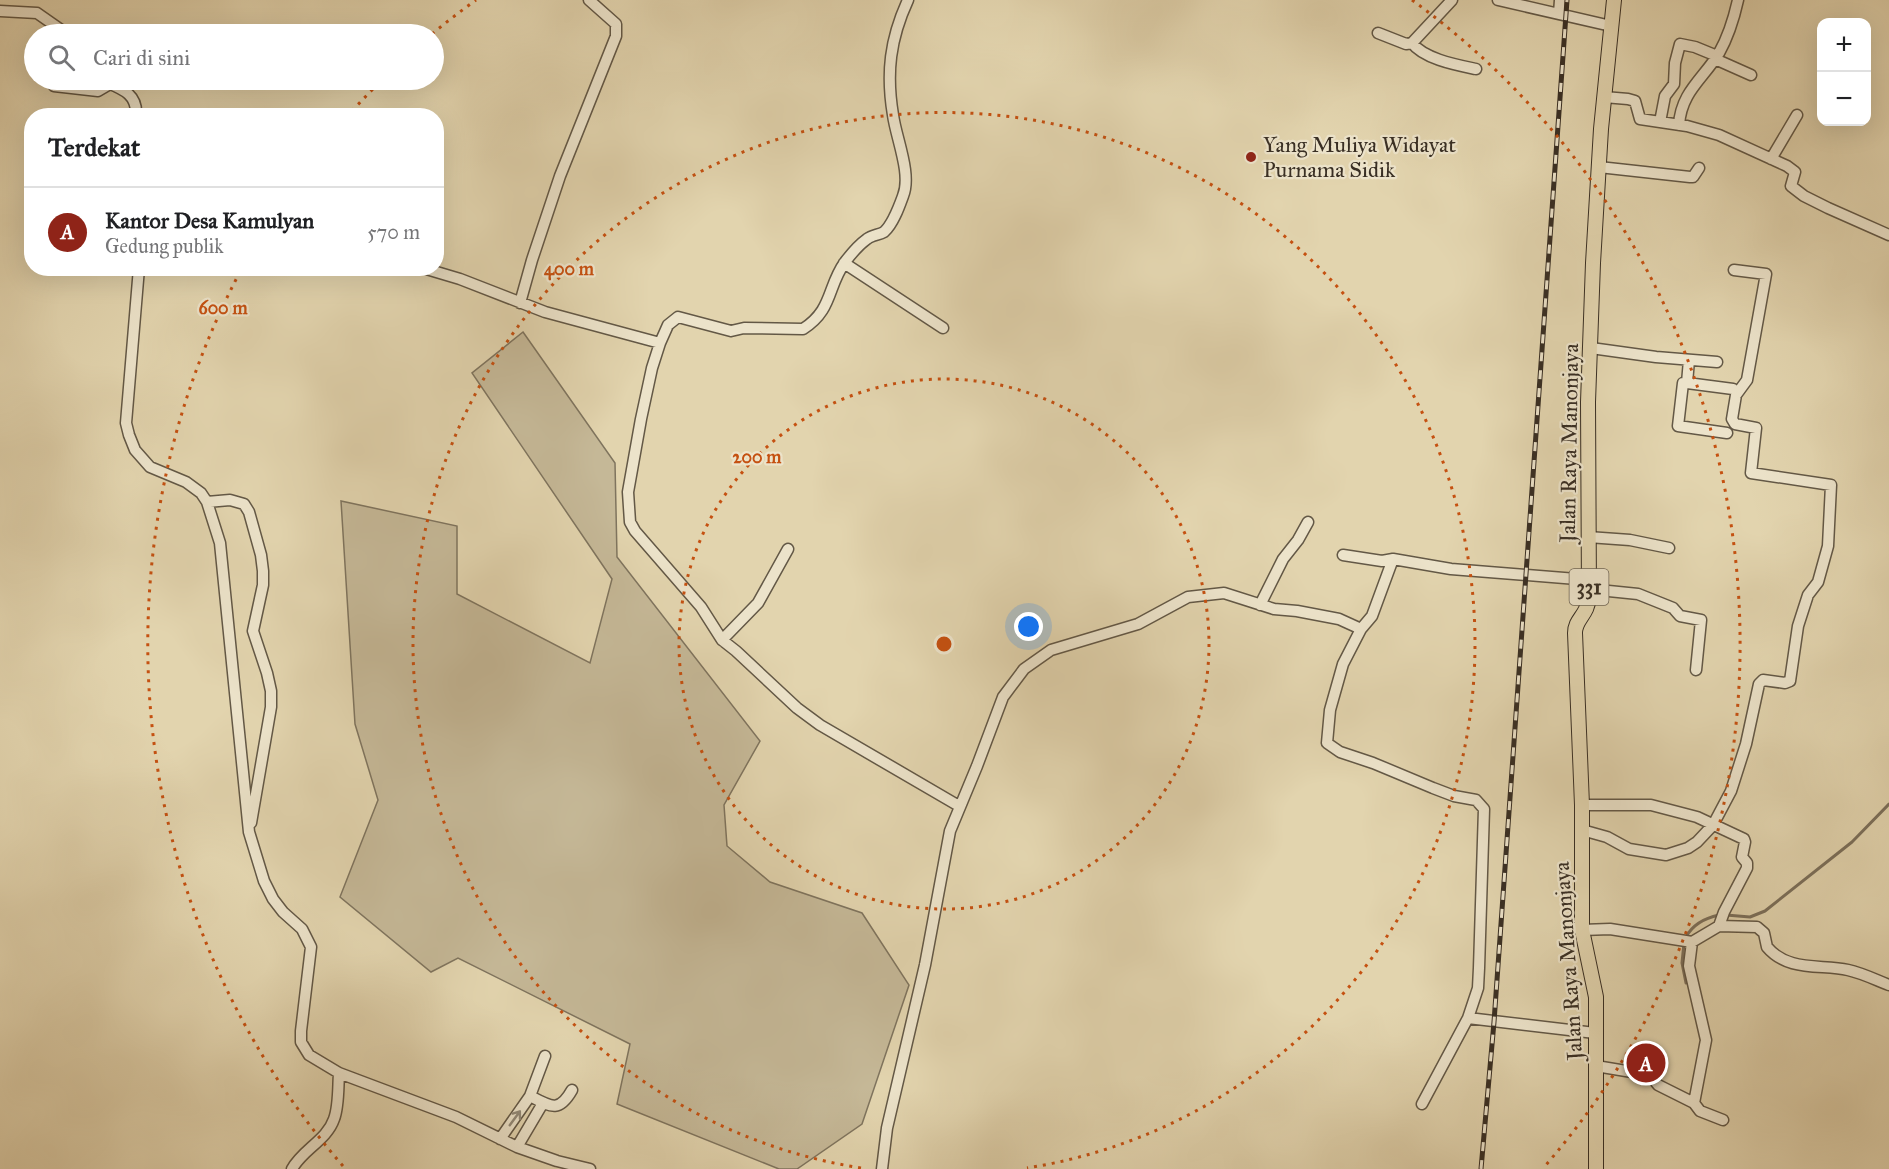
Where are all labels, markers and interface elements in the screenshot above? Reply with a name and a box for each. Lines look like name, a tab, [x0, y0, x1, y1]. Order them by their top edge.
map controls	[1817, 18, 1871, 126]
button: +	[1817, 18, 1871, 72]
search box	[24, 24, 444, 90]
icon: search	[45, 41, 78, 74]
text: Cari di sini	[93, 44, 190, 71]
button: −	[1817, 72, 1871, 126]
text: Terdekat	[48, 131, 140, 163]
place label: Yang Muliya Widayat Purnama Sidik	[1263, 131, 1456, 183]
marker: Yang Muliya Widayat Purnama Sidik	[1244, 150, 1258, 164]
text: Kantor Desa Kamulyan	[105, 207, 314, 234]
text: A	[61, 220, 74, 244]
text: 570 m	[367, 220, 420, 244]
text: Gedung publik	[105, 234, 224, 258]
text: 400 m	[544, 258, 595, 281]
text: 600 m	[198, 297, 248, 319]
street label: Jalan Raya Manonjaya	[1554, 342, 1584, 545]
text: 200 m	[733, 446, 782, 468]
road number: 331	[1570, 569, 1608, 605]
your location	[1014, 612, 1043, 641]
centre of rings	[934, 634, 954, 654]
street label: Jalan Raya Manonjaya	[1548, 860, 1589, 1063]
pin: A	[1626, 1040, 1666, 1086]
one-way arrow	[509, 1110, 521, 1126]

